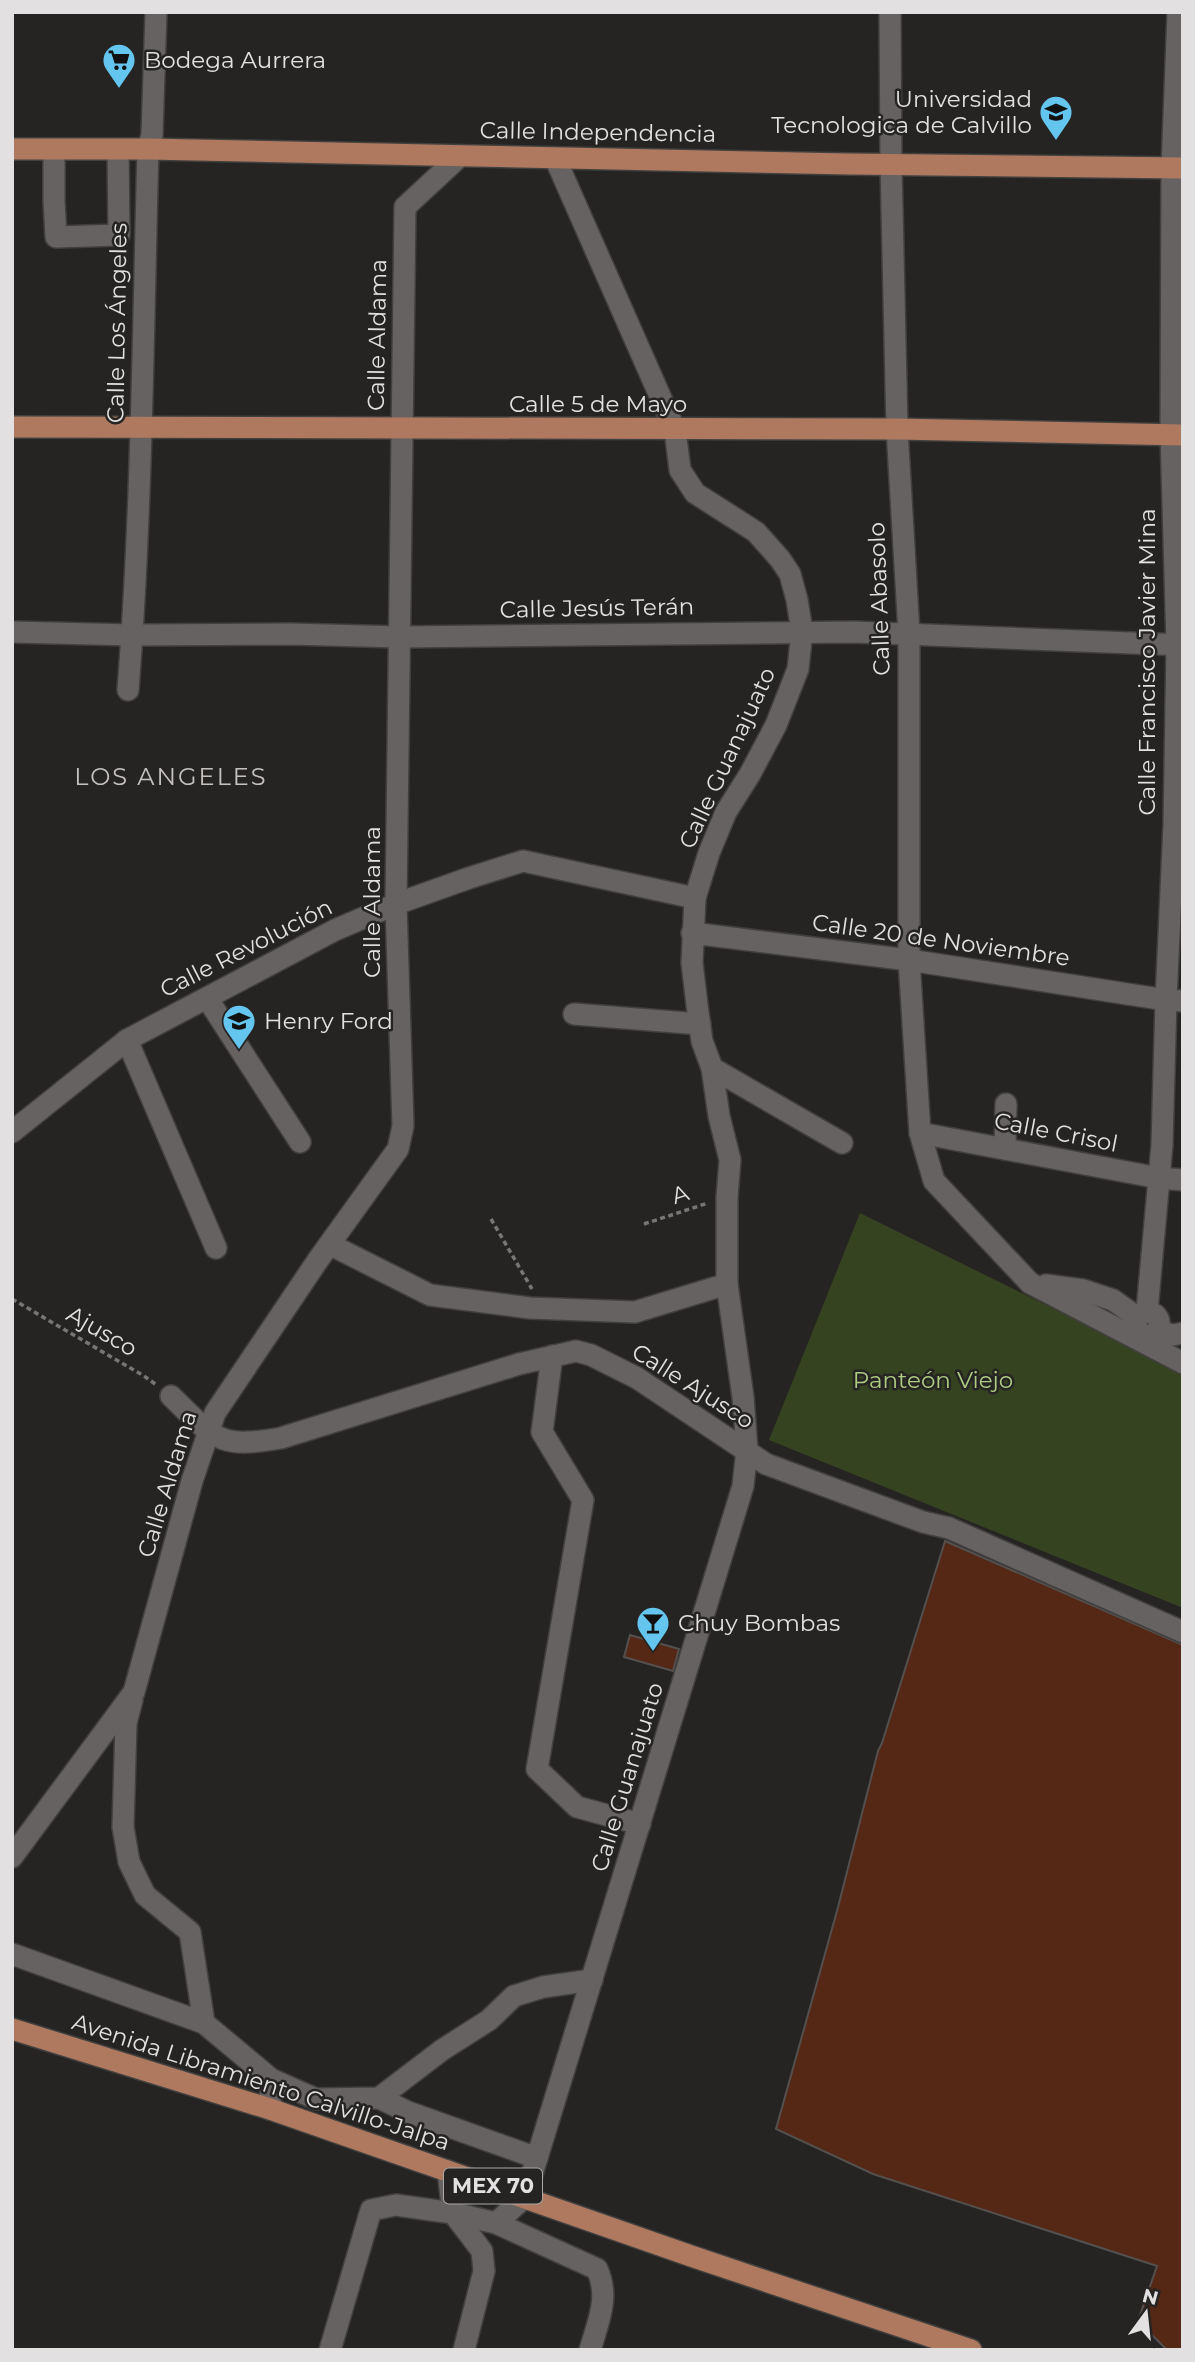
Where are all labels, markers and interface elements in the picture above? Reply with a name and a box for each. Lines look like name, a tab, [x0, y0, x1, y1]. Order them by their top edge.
supermarket icon: Bodega Aurrera	[100, 41, 138, 90]
place label: Bodega Aurrera	[144, 46, 326, 74]
place label: Universidad Tecnologica de Calvillo	[771, 85, 1032, 139]
school or university icon: Universidad Tecnologica de Calvillo	[1037, 93, 1075, 142]
street label: Calle Independencia	[479, 116, 717, 148]
street label: Calle Los Ángeles	[101, 223, 133, 423]
street label: Calle Aldama	[362, 259, 392, 411]
street label: Calle 5 de Mayo	[509, 390, 687, 418]
street label: Calle Francisco Javier Mina	[1133, 508, 1161, 816]
street label: Calle Abasolo	[862, 522, 896, 676]
street label: Calle Jesús Terán	[499, 592, 695, 624]
street label: Calle Guanajuato	[673, 663, 781, 853]
district label: LOS ANGELES	[74, 762, 268, 791]
street label: Calle Aldama	[358, 826, 386, 978]
street label: Calle Revolución	[155, 893, 337, 1003]
street label: Calle 20 de Noviembre	[810, 908, 1072, 972]
school or university icon: Henry Ford	[220, 1002, 258, 1051]
place label: Henry Ford	[264, 1007, 393, 1035]
street label: Calle Crisol	[992, 1106, 1120, 1158]
street label: A	[668, 1178, 693, 1210]
street label: Ajusco	[62, 1300, 142, 1362]
street label: Calle Ajusco	[627, 1337, 759, 1435]
park label: Panteón Viejo	[853, 1366, 1013, 1394]
street label: Calle Aldama	[131, 1407, 203, 1561]
bar icon: Chuy Bombas	[634, 1604, 672, 1653]
place label: Chuy Bombas	[678, 1609, 840, 1637]
street label: Calle Guanajuato	[585, 1679, 669, 1875]
street label: Avenida Libramiento Calvillo-Jalpa	[69, 2008, 453, 2156]
road number: MEX 70	[444, 2168, 542, 2204]
north arrow	[1111, 2278, 1181, 2348]
text: N	[1140, 2284, 1161, 2310]

